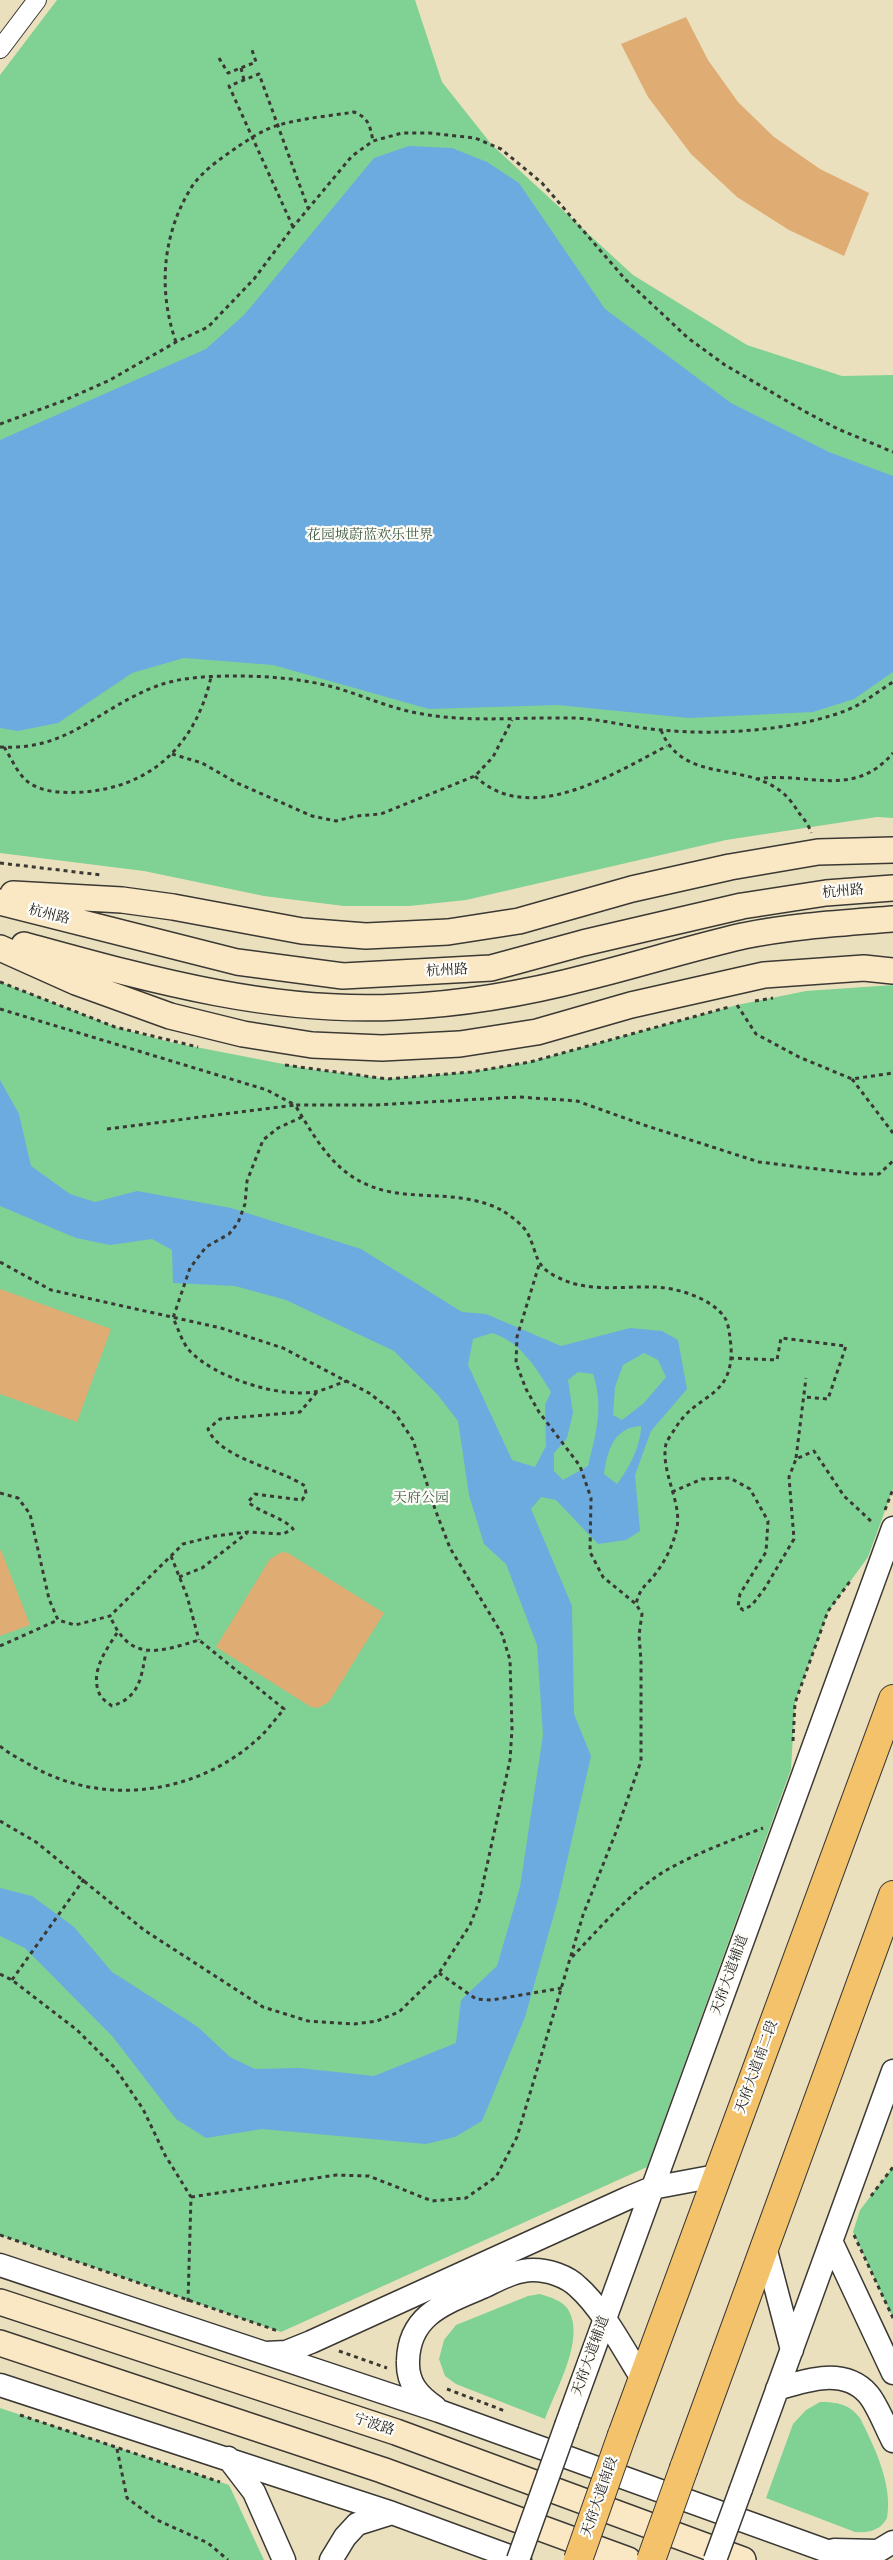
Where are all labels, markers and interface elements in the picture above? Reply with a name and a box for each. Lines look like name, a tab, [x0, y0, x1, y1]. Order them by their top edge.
park label: 花园城蔚蓝欢乐世界	[307, 528, 433, 544]
street label: 杭州路	[821, 882, 865, 902]
street label: 杭州路	[27, 902, 71, 928]
street label: 杭州路	[426, 962, 468, 980]
park label: 天府公园	[393, 1491, 449, 1507]
street label: 天府大道辅道	[708, 1933, 752, 2017]
street label: 天府大道南二段	[732, 2018, 782, 2116]
street label: 天府大道辅道	[569, 2314, 613, 2398]
street label: 宁波路	[351, 2411, 397, 2439]
street label: 天府大道南段	[578, 2455, 622, 2539]

